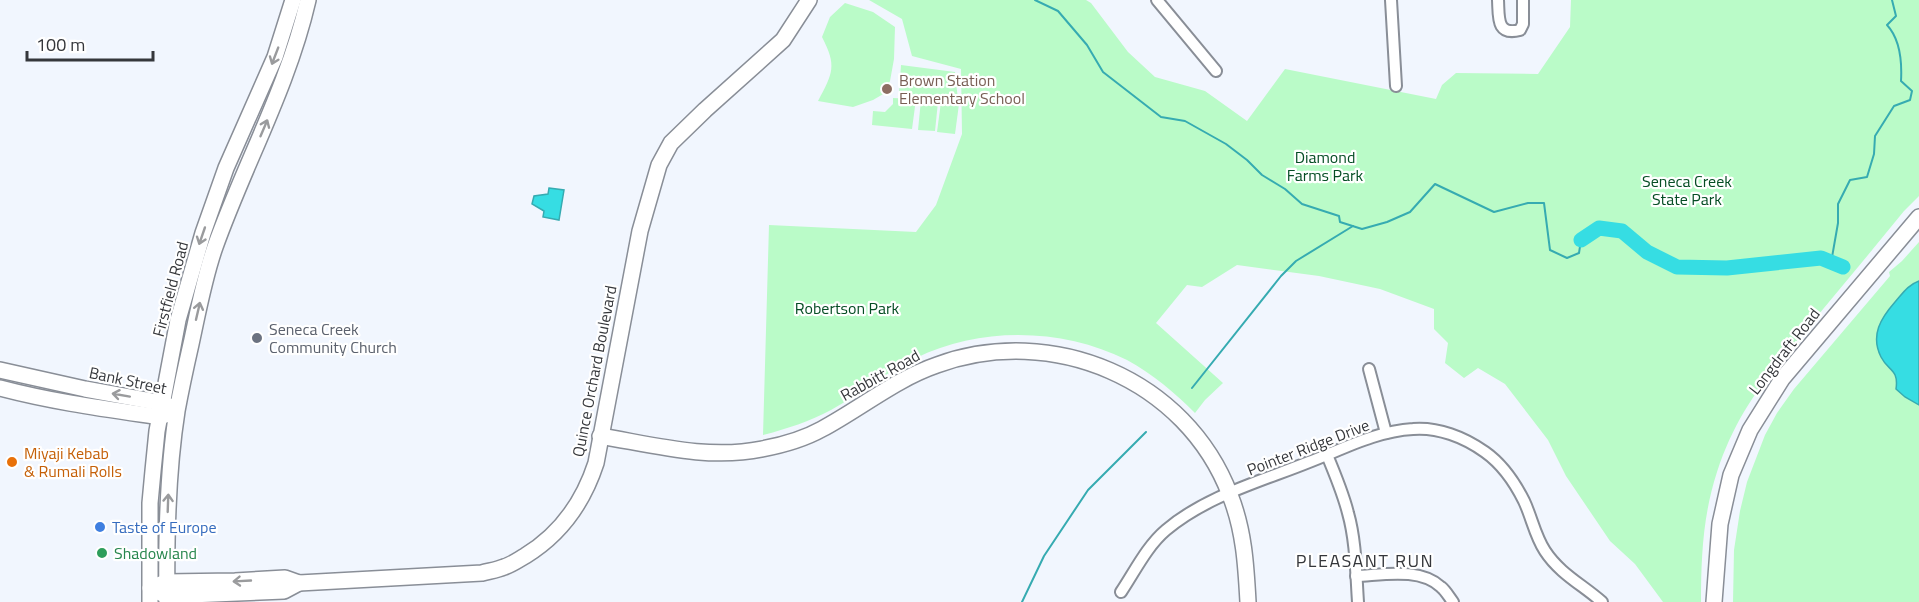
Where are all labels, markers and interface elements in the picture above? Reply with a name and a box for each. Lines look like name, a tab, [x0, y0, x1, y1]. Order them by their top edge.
scale bar	[27, 24, 153, 62]
text: 100 m	[36, 31, 85, 58]
one-way arrow	[269, 46, 280, 65]
place label: Brown Station Elementary School	[899, 68, 1025, 110]
marker: Brown Station Elementary School	[880, 82, 894, 96]
one-way arrow	[259, 119, 270, 137]
park label: Diamond Farms Park	[1287, 145, 1364, 187]
park label: Seneca Creek State Park	[1642, 169, 1732, 211]
one-way arrow	[196, 226, 207, 245]
street label: Firstfield Road	[146, 239, 194, 339]
street label: Quince Orchard Boulevard	[566, 283, 622, 459]
park label: Robertson Park	[795, 296, 900, 320]
one-way arrow	[193, 301, 205, 320]
street label: Longdraft Road	[1743, 303, 1825, 399]
place label: Seneca Creek Community Church	[269, 317, 397, 359]
marker: Seneca Creek Community Church	[250, 331, 264, 345]
street label: Rabbitt Road	[836, 343, 924, 407]
street label: Bank Street	[87, 360, 169, 400]
one-way arrow	[112, 389, 132, 400]
street label: Pointer Ridge Drive	[1243, 413, 1373, 481]
place label: Miyaji Kebab & Rumali Rolls	[24, 441, 122, 483]
marker: Miyaji Kebab & Rumali Rolls	[5, 455, 19, 469]
one-way arrow	[163, 493, 174, 513]
place label: Taste of Europe	[112, 515, 216, 539]
marker: Taste of Europe	[93, 520, 107, 534]
place label: Shadowland	[114, 541, 197, 565]
marker: Shadowland	[95, 546, 109, 560]
district label: PLEASANT RUN	[1296, 547, 1434, 574]
one-way arrow	[232, 575, 252, 586]

